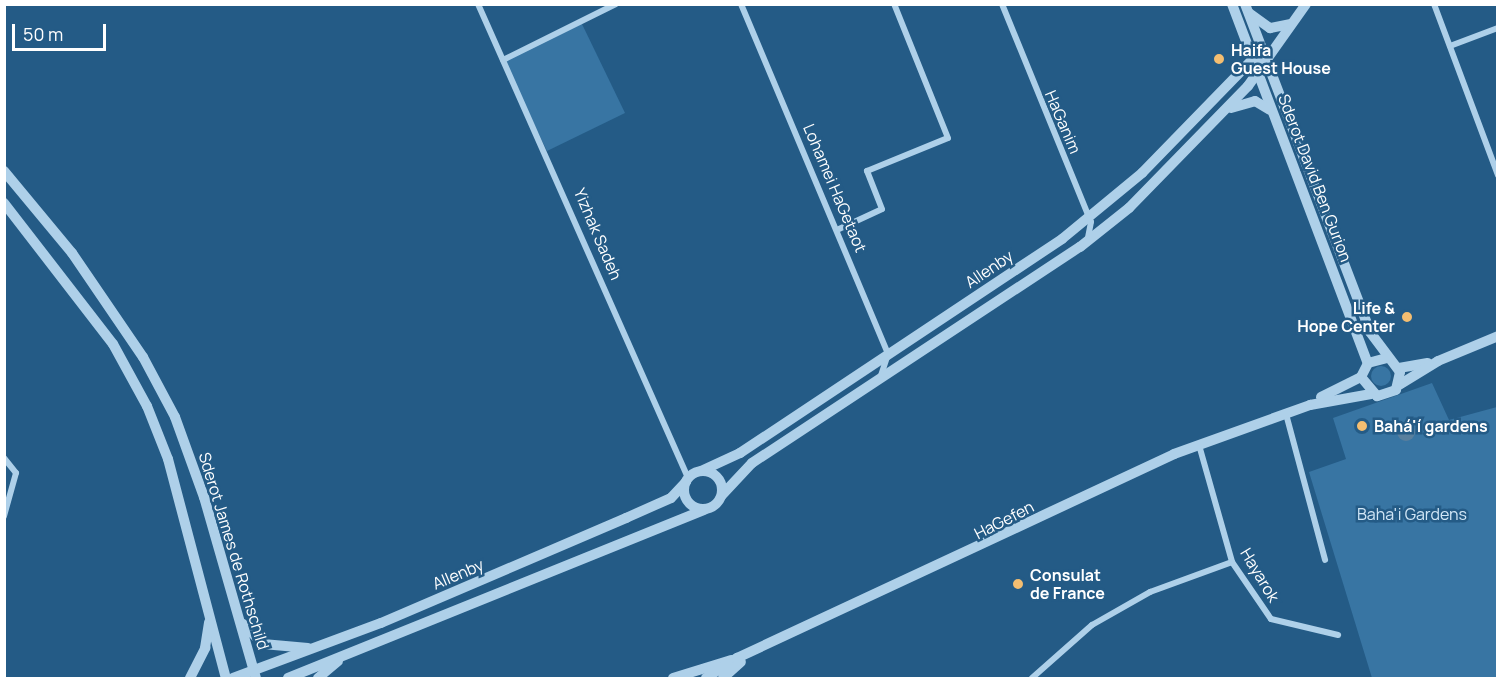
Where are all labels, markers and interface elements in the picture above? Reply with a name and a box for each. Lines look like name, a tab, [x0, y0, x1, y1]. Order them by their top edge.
scale bar	[15, 12, 110, 50]
text: 50 m	[23, 22, 63, 46]
place label: Haifa Guest House	[1231, 40, 1331, 78]
marker: Haifa Guest House	[1212, 52, 1226, 66]
street label: HaGanim	[1041, 87, 1085, 157]
street label: Sderot David Ben Gurion	[1274, 91, 1356, 265]
street label: Lohamei HaGetaot	[799, 121, 871, 255]
street label: Yizhak Sadeh	[570, 185, 626, 283]
street label: Allenby	[961, 246, 1017, 292]
place label: Life & Hope Center	[1297, 298, 1395, 336]
marker: Life & Hope Center	[1400, 310, 1414, 324]
place label: Bahá'í gardens	[1374, 416, 1488, 436]
marker: Bahá'í gardens	[1355, 419, 1369, 433]
street label: Sderot James de Rothschild	[195, 450, 273, 652]
street label: HaGefen	[971, 497, 1037, 543]
park label: Baha'i Gardens	[1357, 504, 1467, 524]
street label: Hayarok	[1236, 545, 1284, 605]
street label: Allenby	[430, 555, 486, 593]
place label: Consulat de France	[1030, 565, 1105, 603]
marker: Consulat de France	[1011, 577, 1025, 591]

